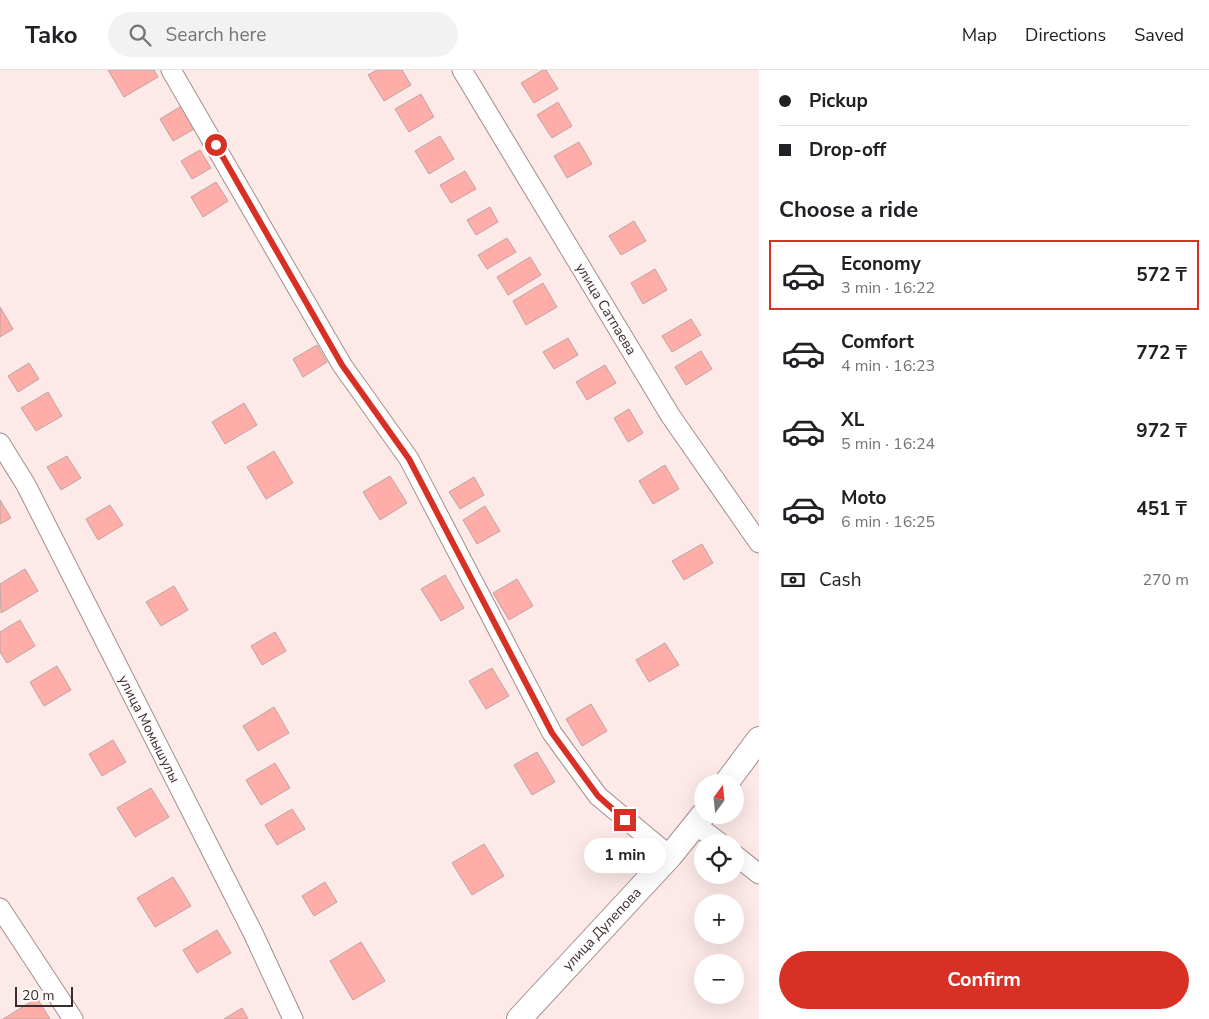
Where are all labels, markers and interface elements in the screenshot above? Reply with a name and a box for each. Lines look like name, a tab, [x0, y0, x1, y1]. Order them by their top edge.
search box	[108, 12, 458, 57]
text: Tako	[25, 19, 78, 51]
icon: search	[126, 21, 154, 49]
text: Search here	[166, 22, 266, 48]
text: Map	[962, 23, 997, 47]
text: Directions	[1025, 23, 1106, 47]
text: Saved	[1134, 23, 1184, 47]
text: Pickup	[809, 88, 868, 114]
route start	[205, 134, 227, 156]
text: Drop-off	[809, 137, 886, 163]
text: Choose a ride	[779, 195, 918, 225]
text: Economy	[841, 251, 921, 277]
icon: car	[781, 253, 826, 298]
street label: улица Сатпаева	[571, 259, 641, 359]
text: 572 ₸	[1136, 262, 1187, 288]
text: 3 min · 16:22	[841, 277, 935, 299]
text: Comfort	[841, 329, 914, 355]
icon: car	[781, 331, 826, 376]
text: 772 ₸	[1136, 340, 1187, 366]
text: 4 min · 16:23	[841, 355, 935, 377]
text: XL	[841, 407, 864, 433]
icon: car	[781, 409, 826, 454]
text: 972 ₸	[1136, 418, 1187, 444]
text: 5 min · 16:24	[841, 433, 935, 455]
text: Moto	[841, 485, 887, 511]
icon: car	[781, 487, 826, 532]
text: 451 ₸	[1136, 496, 1187, 522]
text: 6 min · 16:25	[841, 511, 935, 533]
icon: cash	[779, 566, 807, 594]
text: Cash	[819, 567, 861, 593]
text: 270 m	[1142, 569, 1189, 591]
street label: улица Момышулы	[114, 672, 184, 786]
north arrow	[694, 774, 744, 824]
map controls	[694, 774, 744, 1004]
route end	[614, 809, 636, 831]
button: locate	[694, 834, 744, 884]
callout: 1 min	[584, 838, 666, 872]
text: 1 min	[604, 844, 646, 866]
street label: улица Дулепова	[559, 883, 645, 975]
button: +	[694, 894, 744, 944]
button: Confirm	[779, 951, 1189, 1009]
button: −	[694, 954, 744, 1004]
scale bar	[15, 984, 72, 1007]
text: 20 m	[22, 986, 54, 1005]

